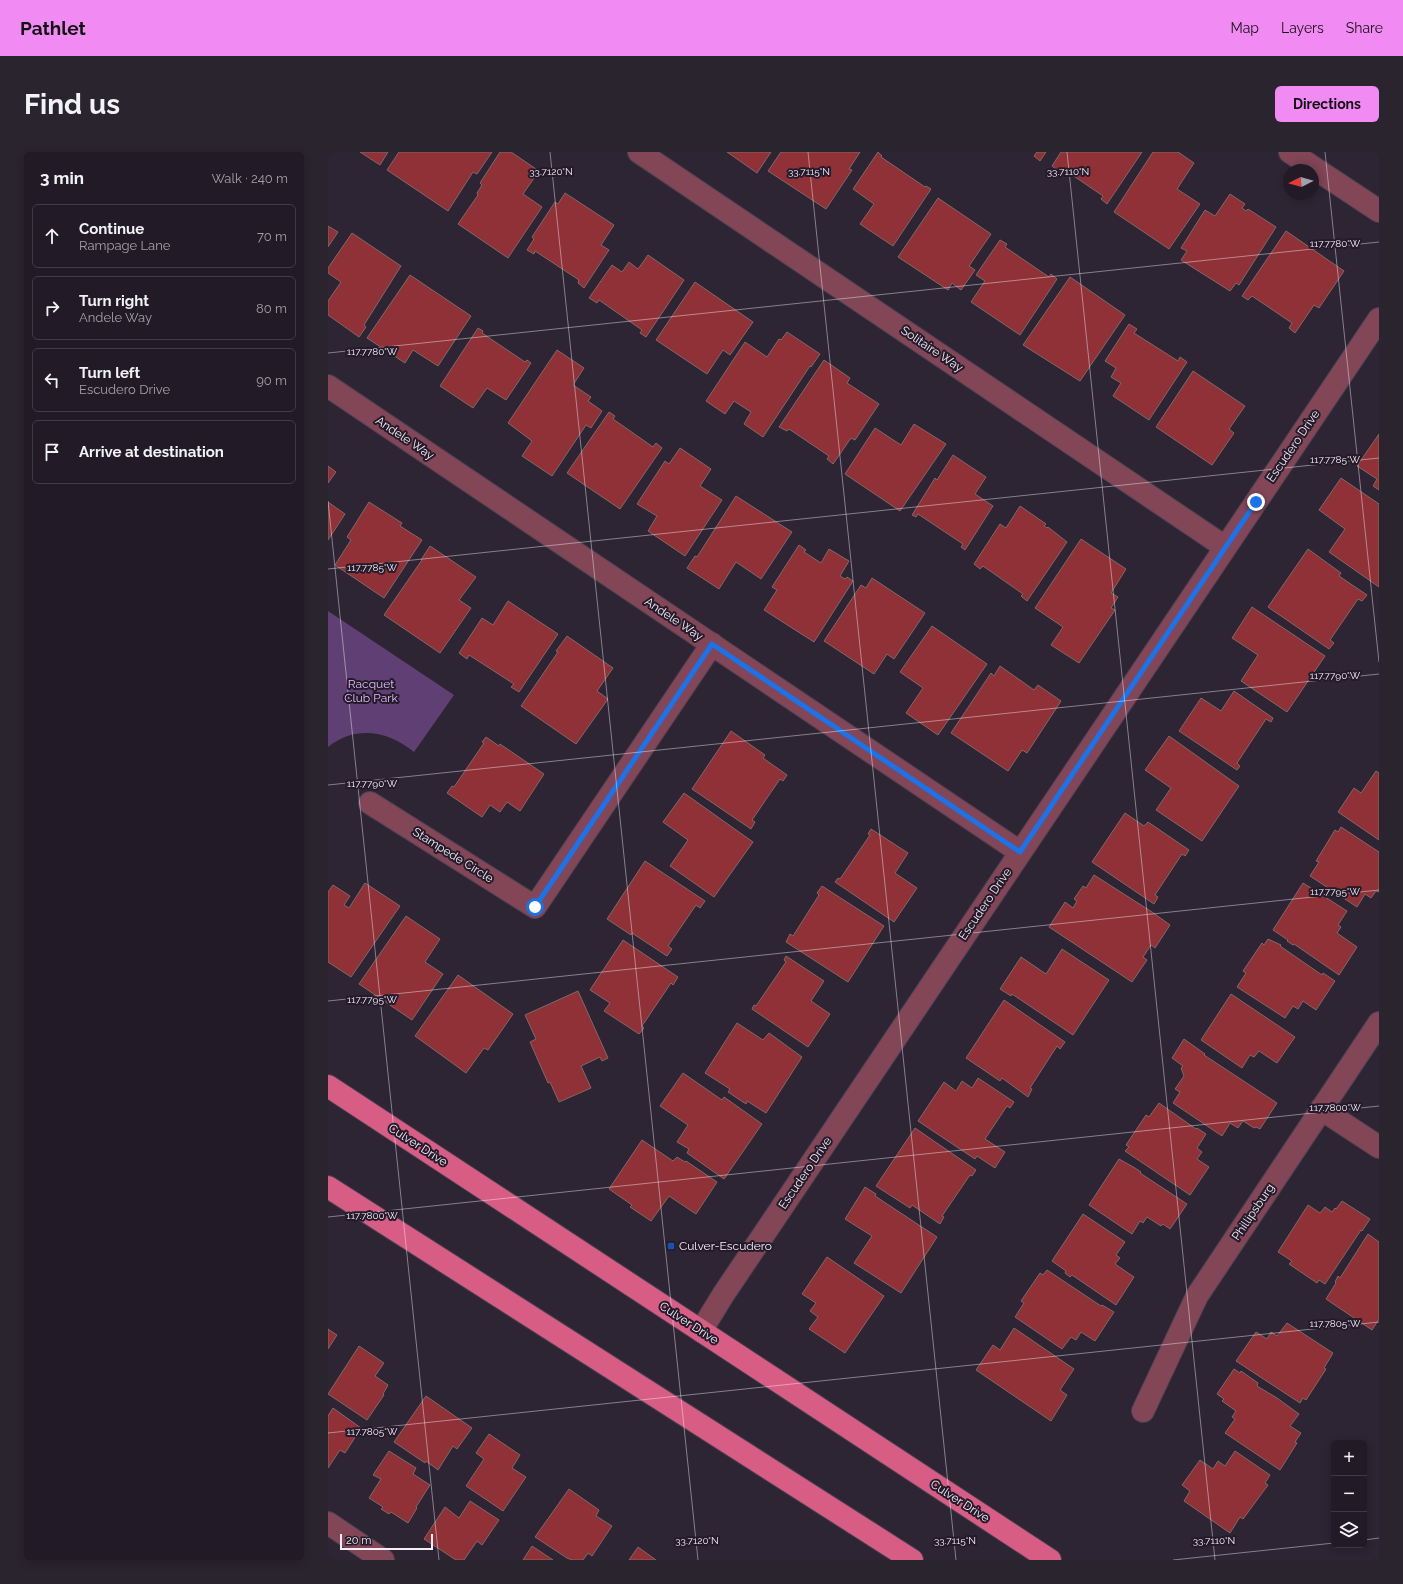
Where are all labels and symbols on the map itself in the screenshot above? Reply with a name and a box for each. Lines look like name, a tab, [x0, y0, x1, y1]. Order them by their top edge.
north arrow	[1283, 164, 1319, 200]
text: 33.7120°N	[529, 166, 573, 177]
text: 33.7115°N	[788, 166, 830, 177]
text: 33.7110°N	[1047, 166, 1089, 177]
text: 117.7780°W	[1310, 238, 1361, 249]
street label: Solitaire Way	[898, 323, 966, 375]
text: 117.7780°W	[347, 346, 398, 357]
street label: Escudero Drive	[1264, 407, 1322, 485]
street label: Andele Way	[373, 413, 437, 463]
text: 117.7785°W	[1310, 454, 1361, 465]
route end	[1247, 493, 1265, 511]
text: 117.7785°W	[347, 562, 398, 573]
street label: Andele Way	[642, 594, 706, 644]
text: 117.7790°W	[1310, 670, 1361, 681]
park label: Racquet Club Park	[344, 677, 398, 705]
text: 117.7790°W	[347, 778, 398, 789]
street label: Stampede Circle	[410, 825, 496, 885]
street label: Escudero Drive	[956, 865, 1014, 943]
text: 117.7795°W	[1310, 886, 1361, 897]
route start	[526, 898, 544, 916]
text: 117.7795°W	[347, 994, 398, 1005]
text: 117.7800°W	[1309, 1102, 1361, 1113]
street label: Culver Drive	[386, 1121, 450, 1169]
street label: Escudero Drive	[776, 1134, 834, 1212]
street label: Phillipsburg	[1229, 1181, 1277, 1243]
text: 117.7800°W	[346, 1210, 398, 1221]
place label: Culver-Escudero	[679, 1239, 772, 1253]
marker: Culver-Escudero	[666, 1241, 676, 1251]
street label: Culver Drive	[657, 1299, 721, 1347]
text: 117.7805°W	[1310, 1318, 1361, 1329]
text: 117.7805°W	[347, 1426, 398, 1437]
street label: Culver Drive	[928, 1477, 992, 1525]
scale bar	[340, 1532, 433, 1551]
text: 33.7120°N	[675, 1535, 719, 1546]
text: 33.7115°N	[934, 1535, 976, 1546]
text: 33.7110°N	[1193, 1535, 1235, 1546]

